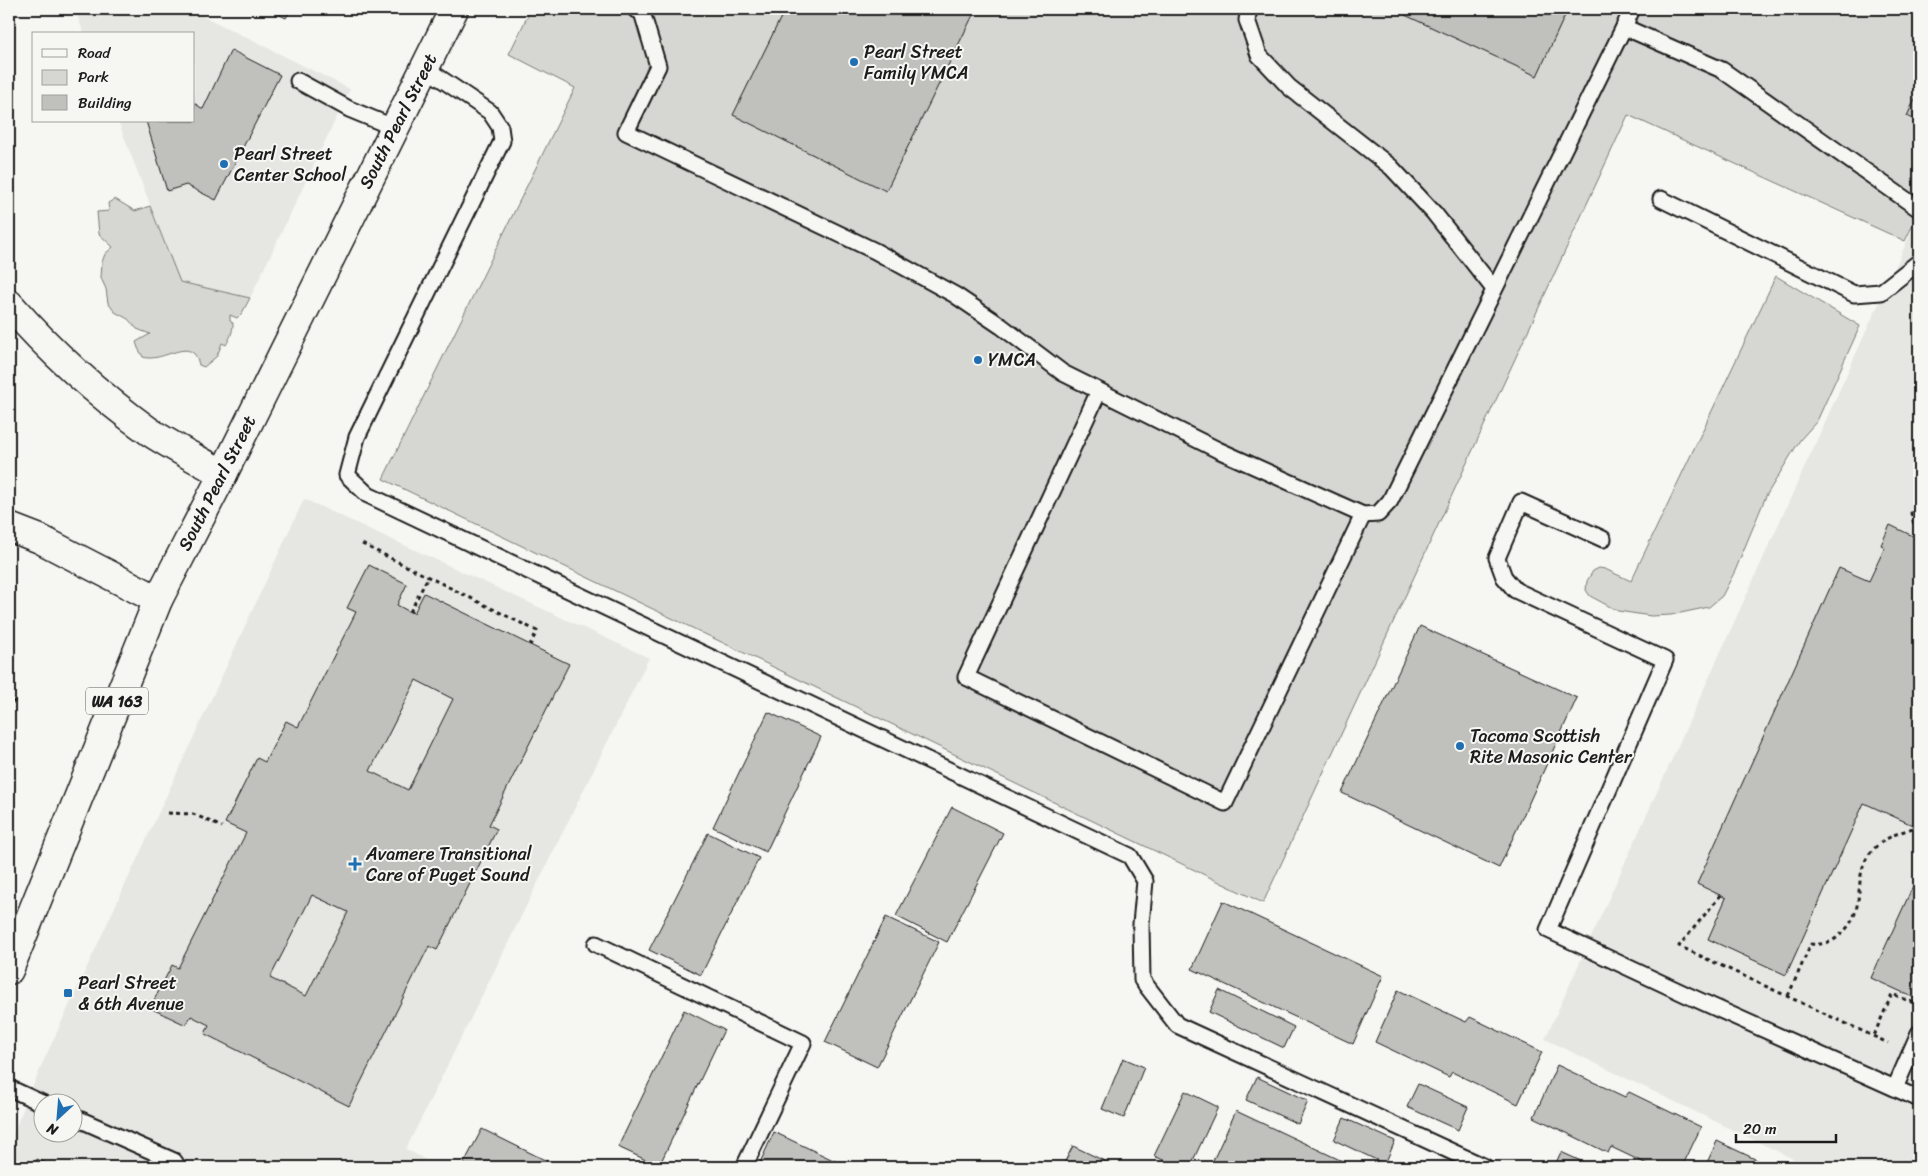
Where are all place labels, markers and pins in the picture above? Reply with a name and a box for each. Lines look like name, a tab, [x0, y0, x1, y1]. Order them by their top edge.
place label: Pearl Street Family YMCA	[864, 36, 969, 89]
marker: Pearl Street Family YMCA	[848, 56, 860, 68]
place label: Pearl Street Center School	[234, 138, 347, 191]
marker: Pearl Street Center School	[218, 158, 230, 170]
place label: YMCA	[988, 344, 1036, 376]
marker: YMCA	[972, 354, 984, 366]
place label: Tacoma Scottish Rite Masonic Center	[1470, 720, 1633, 773]
marker: Tacoma Scottish Rite Masonic Center	[1454, 740, 1466, 752]
place label: Avamere Transitional Care of Puget Sound	[365, 838, 533, 891]
marker: Avamere Transitional Care of Puget Sound	[348, 857, 362, 871]
place label: Pearl Street & 6th Avenue	[78, 967, 184, 1020]
marker: Pearl Street & 6th Avenue	[62, 987, 74, 999]

